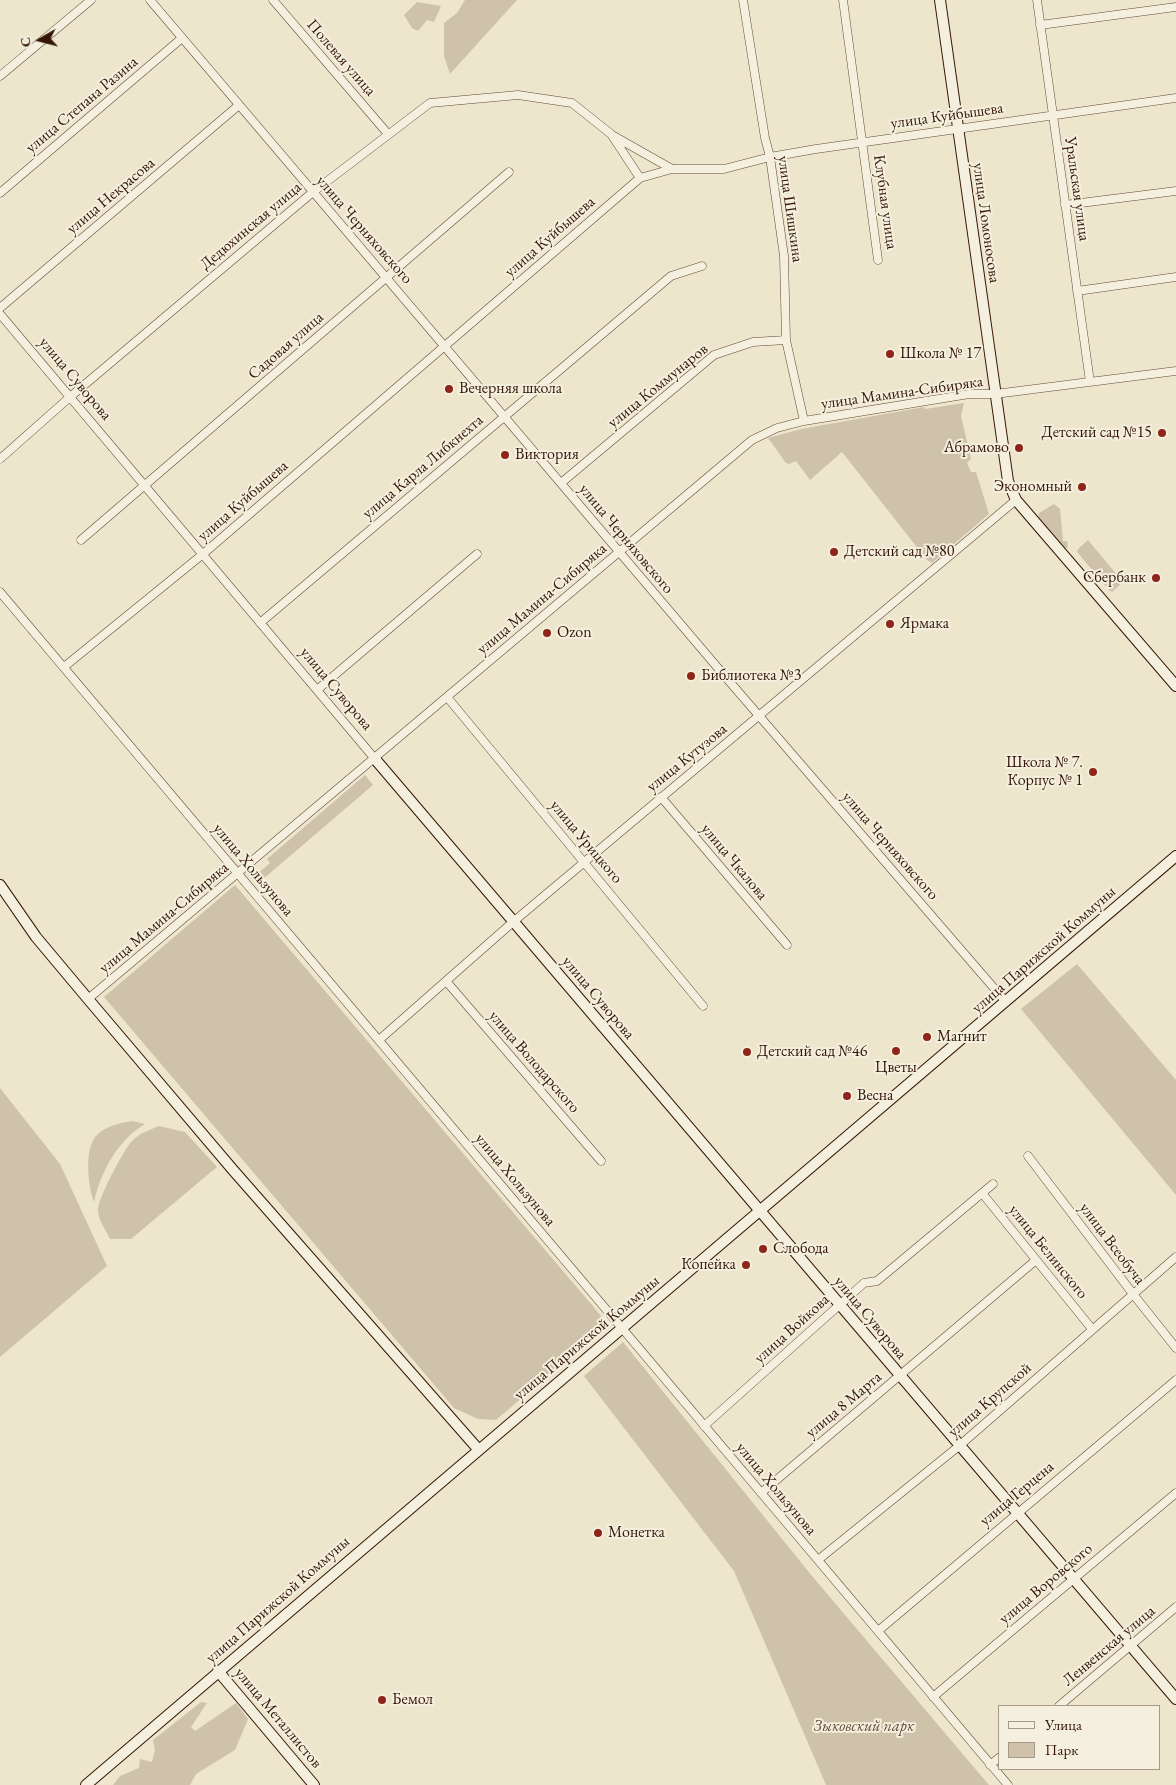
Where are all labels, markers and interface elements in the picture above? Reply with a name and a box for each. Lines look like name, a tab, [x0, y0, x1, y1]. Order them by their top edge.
north arrow	[15, 15, 65, 65]
street label: Полевая улица	[302, 16, 380, 100]
text: С	[16, 36, 35, 48]
street label: улица Степана Разина	[22, 52, 142, 158]
street label: улица Куйбышева	[889, 99, 1005, 133]
street label: Уральская улица	[1060, 136, 1094, 242]
street label: Клубная улица	[869, 153, 901, 251]
street label: улица Некрасова	[63, 154, 159, 238]
street label: улица Шишкина	[773, 154, 807, 264]
street label: улица Ломоносова	[968, 162, 1004, 284]
street label: улица Черняховского	[312, 172, 416, 288]
street label: Дедюхинская улица	[196, 178, 306, 274]
street label: улица Куйбышева	[501, 192, 599, 282]
street label: Садовая улица	[244, 308, 328, 384]
street label: улица Суворова	[35, 333, 115, 425]
street label: улица Коммунаров	[604, 340, 712, 432]
place label: Школа № 17	[900, 344, 981, 364]
marker: Школа № 17	[884, 348, 896, 360]
street label: улица Мамина-Сибиряка	[820, 372, 984, 414]
place label: Вечерняя школа	[459, 379, 562, 399]
marker: Вечерняя школа	[443, 383, 455, 395]
street label: улица Карла Либкнехта	[359, 411, 487, 523]
place label: Детский сад №15	[1042, 423, 1152, 443]
marker: Детский сад №15	[1156, 427, 1168, 439]
place label: Абрамово	[944, 438, 1009, 458]
marker: Абрамово	[1013, 442, 1025, 454]
place label: Виктория	[515, 445, 579, 465]
marker: Виктория	[499, 449, 511, 461]
street label: улица Куйбышева	[194, 456, 292, 546]
place label: Экономный	[994, 477, 1072, 497]
street label: улица Черняховского	[574, 480, 678, 598]
marker: Экономный	[1076, 481, 1088, 493]
street label: улица Мамина-Сибиряка	[473, 539, 611, 659]
place label: Детский сад №80	[844, 542, 954, 562]
marker: Детский сад №80	[828, 546, 840, 558]
place label: Сбербанк	[1083, 568, 1146, 588]
marker: Сбербанк	[1150, 572, 1162, 584]
place label: Ярмака	[900, 614, 949, 634]
marker: Ярмака	[884, 618, 896, 630]
place label: Ozon	[557, 623, 592, 643]
marker: Ozon	[541, 627, 553, 639]
street label: улица Суворова	[296, 643, 376, 735]
place label: Библиотека №3	[701, 666, 801, 686]
marker: Библиотека №3	[685, 670, 697, 682]
street label: улица Кутузова	[643, 720, 731, 796]
place label: Школа № 7. Корпус № 1	[1006, 753, 1083, 791]
marker: Школа № 7. Корпус № 1	[1087, 766, 1099, 778]
street label: улица Черняховского	[838, 788, 942, 904]
street label: улица Урицкого	[546, 796, 626, 888]
street label: улица Хользунова	[208, 820, 298, 920]
street label: улица Чкалова	[696, 820, 772, 904]
street label: улица Мамина-Сибиряка	[95, 858, 233, 978]
street label: улица Парижской Коммуны	[968, 882, 1120, 1018]
street label: улица Суворова	[558, 952, 638, 1044]
street label: улица Володарского	[484, 1007, 584, 1117]
place label: Магнит	[937, 1027, 986, 1047]
marker: Магнит	[921, 1031, 933, 1043]
place label: Детский сад №46	[757, 1042, 867, 1062]
marker: Цветы	[890, 1045, 902, 1057]
marker: Детский сад №46	[741, 1046, 753, 1058]
place label: Цветы	[875, 1058, 917, 1078]
place label: Весна	[857, 1086, 893, 1106]
marker: Весна	[841, 1090, 853, 1102]
street label: улица Хользунова	[470, 1130, 560, 1230]
street label: улица Всеобуча	[1075, 1199, 1149, 1289]
street label: улица Белинского	[1004, 1201, 1092, 1303]
place label: Слобода	[773, 1239, 829, 1259]
marker: Слобода	[757, 1243, 769, 1255]
place label: Копейка	[681, 1255, 736, 1275]
marker: Копейка	[740, 1259, 752, 1271]
street label: улица Парижской Коммуны	[510, 1271, 664, 1405]
street label: улица Суворова	[830, 1272, 910, 1364]
street label: улица Войкова	[750, 1290, 834, 1368]
street label: улица Крупской	[944, 1359, 1036, 1441]
street label: улица 8 Марта	[802, 1368, 886, 1442]
street label: улица Хользунова	[731, 1439, 821, 1539]
street label: улица Герцена	[976, 1457, 1058, 1531]
place label: Монетка	[608, 1523, 665, 1543]
marker: Монетка	[592, 1527, 604, 1539]
street label: улица Парижской Коммуны	[202, 1532, 354, 1668]
street label: улица Воровского	[995, 1539, 1097, 1629]
street label: Ленвенская улица	[1059, 1602, 1159, 1690]
street label: улица Металлистов	[230, 1664, 326, 1772]
place label: Бемол	[392, 1690, 433, 1710]
marker: Бемол	[376, 1694, 388, 1706]
legend	[998, 1705, 1161, 1770]
text: Улица	[1045, 1715, 1082, 1734]
park label: Зыковский парк	[814, 1717, 914, 1737]
text: Парк	[1045, 1740, 1078, 1759]

